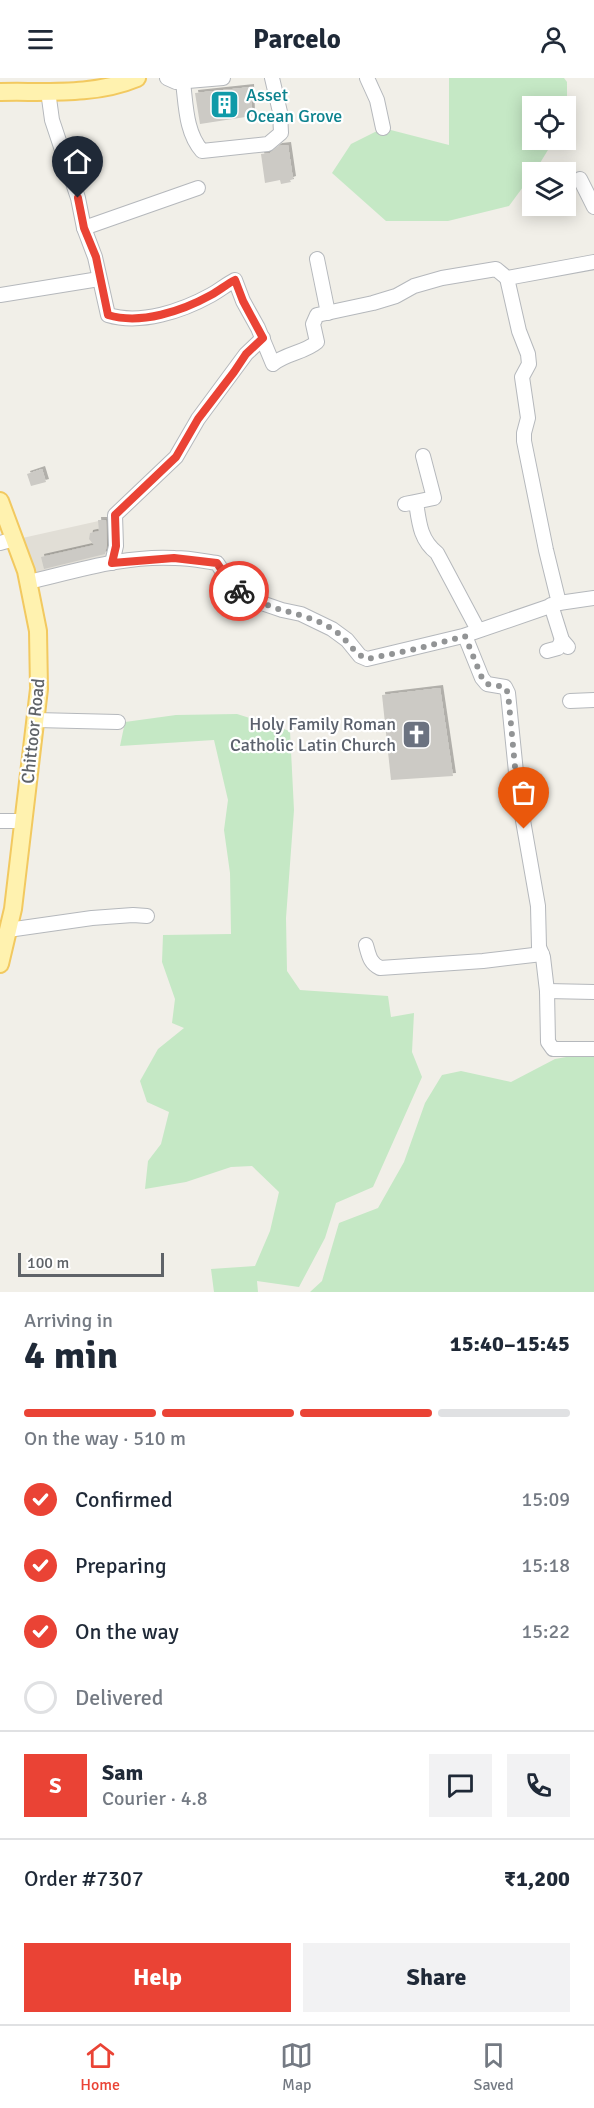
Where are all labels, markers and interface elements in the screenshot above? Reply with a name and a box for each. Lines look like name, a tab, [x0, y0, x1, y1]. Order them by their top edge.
icon: menu	[24, 23, 57, 56]
text: Parcelo	[253, 23, 341, 56]
icon: person	[537, 23, 570, 56]
place label: Asset Ocean Grove	[246, 84, 342, 127]
building icon: Asset Ocean Grove	[209, 89, 241, 121]
map controls	[522, 96, 576, 216]
button: locate	[522, 96, 576, 150]
pin	[52, 136, 103, 198]
icon: home	[61, 145, 94, 178]
button: layers	[522, 162, 576, 216]
courier	[209, 561, 269, 621]
icon: bike	[223, 575, 256, 608]
street label: Chittoor Road	[17, 677, 49, 785]
place label: Holy Family Roman Catholic Latin Church	[230, 713, 396, 756]
church icon: Holy Family Roman Catholic Latin Church	[401, 718, 433, 750]
pin	[498, 767, 549, 829]
icon: bag	[507, 776, 540, 809]
scale bar	[18, 1250, 164, 1278]
text: 100 m	[27, 1253, 69, 1273]
text: Arriving in	[24, 1308, 113, 1333]
text: 15:40–15:45	[450, 1330, 570, 1357]
text: 4 min	[24, 1331, 118, 1379]
text: On the way · 510 m	[24, 1426, 186, 1451]
icon: check	[24, 1483, 57, 1516]
text: Confirmed	[75, 1486, 173, 1513]
text: 15:09	[521, 1487, 570, 1512]
icon: check	[24, 1549, 57, 1582]
text: Preparing	[75, 1552, 167, 1579]
text: 15:18	[521, 1553, 570, 1578]
icon: check	[24, 1615, 57, 1648]
text: On the way	[75, 1618, 179, 1645]
text: 15:22	[521, 1619, 570, 1644]
text: Delivered	[75, 1684, 163, 1711]
button: chat	[429, 1754, 492, 1817]
button: phone	[507, 1754, 570, 1817]
text: Sam	[102, 1759, 143, 1786]
text: S	[49, 1772, 62, 1799]
text: Courier · 4.8	[102, 1786, 208, 1811]
text: Order #7307	[24, 1865, 144, 1892]
text: ₹1,200	[504, 1865, 570, 1892]
button: Help	[24, 1943, 291, 2012]
button: Share	[303, 1943, 570, 2012]
tab: Home	[80, 2039, 120, 2095]
tab: Map	[280, 2039, 313, 2095]
tab: Saved	[474, 2039, 514, 2095]

